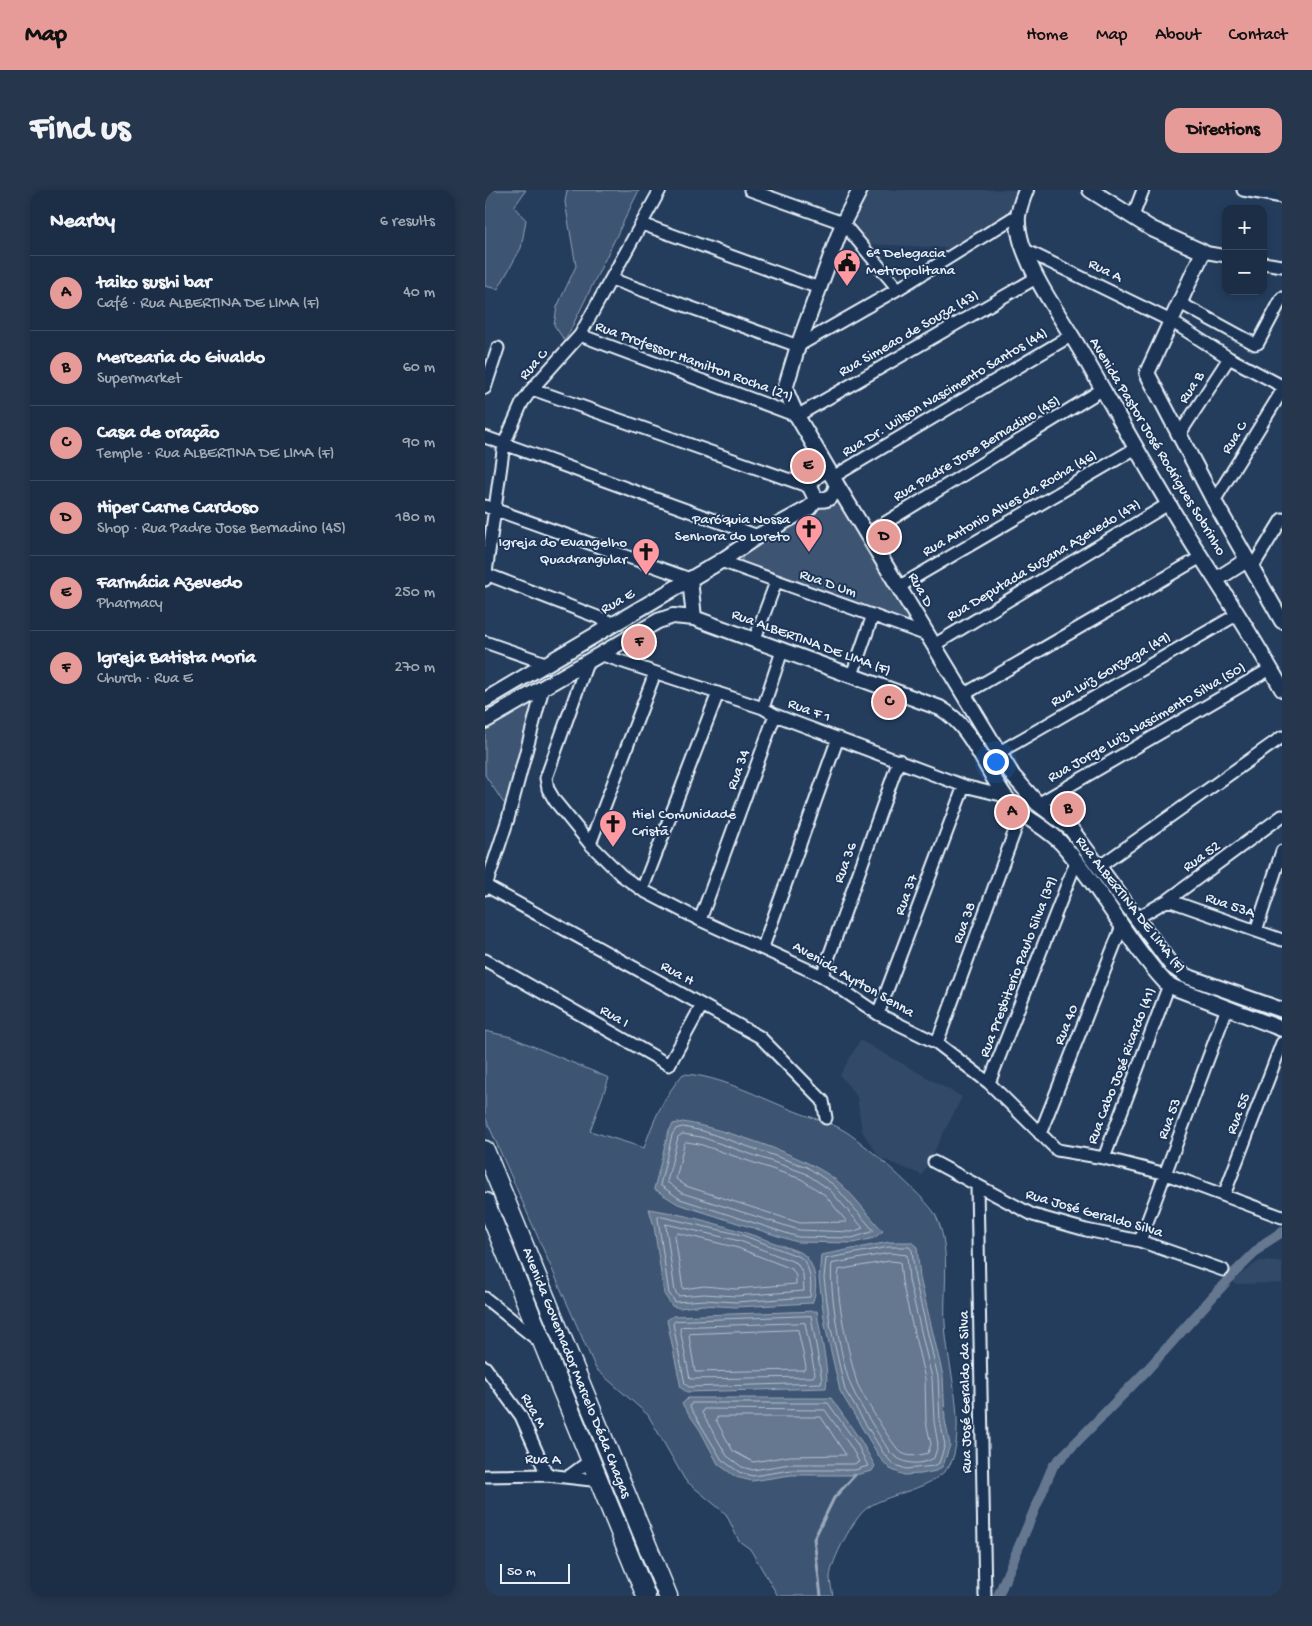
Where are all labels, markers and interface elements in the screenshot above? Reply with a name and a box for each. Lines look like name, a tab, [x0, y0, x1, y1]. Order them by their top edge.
text: Map	[25, 21, 67, 50]
text: Home	[1026, 25, 1068, 46]
text: Map	[1096, 25, 1127, 46]
text: About	[1155, 25, 1201, 46]
text: Contact	[1229, 25, 1287, 46]
button: Directions	[1165, 108, 1282, 153]
text: Find us	[30, 110, 130, 151]
map controls	[1222, 205, 1267, 295]
button: +	[1222, 205, 1267, 250]
text: Nearby	[50, 210, 115, 235]
text: 6 results	[380, 213, 435, 232]
place label: 6ª Delegacia Metropolitana	[866, 245, 956, 280]
public building icon: 6ª Delegacia Metropolitana	[832, 248, 862, 287]
button: −	[1222, 250, 1267, 295]
street label: Rua A	[1085, 255, 1126, 287]
text: taiko sushi bar	[97, 272, 211, 295]
text: A	[61, 284, 71, 303]
text: 40 m	[403, 284, 435, 303]
street label: Rua Simeao de Souza (43)	[836, 287, 982, 381]
text: Café · Rua ALBERTINA DE LIMA (F)	[97, 295, 320, 314]
street label: Rua Professor Hamilton Rocha (21)	[593, 318, 795, 406]
street label: Rua Dr. Wilson Nascimento Santos (44)	[839, 324, 1051, 462]
street label: Avenida Pastor José Rodrigues Sobrinho	[1085, 335, 1230, 560]
street label: Rua C	[516, 345, 553, 384]
text: Mercearia do Givaldo	[97, 347, 265, 370]
text: B	[62, 359, 70, 378]
text: 60 m	[403, 359, 435, 378]
street label: Rua B	[1175, 368, 1209, 407]
text: Supermarket	[97, 370, 182, 389]
street label: Rua Padre Jose Bernadino (45)	[890, 392, 1064, 506]
street label: Rua C	[1218, 418, 1252, 458]
text: Casa de oração	[97, 422, 219, 445]
text: C	[62, 434, 70, 453]
text: 90 m	[403, 434, 435, 453]
text: Temple · Rua ALBERTINA DE LIMA (F)	[97, 445, 335, 464]
pin: E	[792, 447, 824, 485]
street label: Rua Antonio Alves da Rocha (46)	[920, 447, 1100, 561]
street label: Rua Deputada Suzana Azevedo (47)	[944, 496, 1144, 626]
text: Hiper Carne Cardoso	[97, 497, 259, 520]
text: D	[61, 509, 71, 528]
text: 180 m	[396, 509, 435, 528]
place label: Paróquia Nossa Senhora do Loreto	[675, 511, 791, 546]
church icon: Paróquia Nossa Senhora do Loreto	[794, 514, 824, 553]
pin: D	[868, 518, 900, 556]
text: Shop · Rua Padre Jose Bernadino (45)	[97, 520, 346, 539]
place label: Igreja do Evangelho Quadrangular	[499, 534, 629, 569]
church icon: Igreja do Evangelho Quadrangular	[631, 537, 661, 576]
street label: Rua D Um	[797, 566, 859, 602]
street label: Rua D	[903, 570, 937, 611]
text: Farmácia Azevedo	[97, 572, 242, 595]
text: E	[61, 584, 71, 603]
text: 250 m	[395, 584, 435, 603]
street label: Rua E	[598, 585, 639, 619]
text: Pharmacy	[97, 595, 163, 614]
street label: Rua ALBERTINA DE LIMA (F)	[729, 606, 893, 680]
pin: F	[623, 623, 655, 661]
street label: Rua Luiz Gonzaga (49)	[1048, 628, 1174, 712]
text: Igreja Batista Moria	[97, 647, 256, 670]
text: F	[62, 659, 70, 678]
text: 270 m	[395, 659, 435, 678]
street label: Rua Jorge Luiz Nascimento Silva (50)	[1045, 659, 1249, 787]
text: Church · Rua E	[97, 670, 193, 689]
pin: C	[873, 683, 905, 721]
street label: Rua F 1	[785, 695, 833, 727]
street label: Rua 34	[723, 747, 755, 793]
your location	[983, 749, 1009, 775]
pin: B	[1052, 790, 1084, 828]
pin: A	[996, 793, 1028, 831]
place label: Hiel Comunidade Cristã	[632, 806, 736, 841]
church icon: Hiel Comunidade Cristã	[598, 809, 628, 848]
street label: Rua ALBERTINA DE LIMA (F)	[1071, 833, 1189, 977]
street label: Rua 52	[1180, 837, 1224, 877]
street label: Rua 36	[830, 840, 862, 886]
street label: Rua 37	[891, 871, 923, 918]
street label: Rua Presbiterio Paulo Silva (39)	[976, 874, 1062, 1060]
street label: Rua 53A	[1203, 889, 1258, 923]
street label: Rua 38	[949, 900, 981, 946]
street label: Avenida Ayrton Senna	[789, 938, 918, 1023]
street label: Rua H	[657, 958, 697, 991]
street label: Rua Cabo José Ricardo (41)	[1084, 985, 1160, 1147]
street label: Rua I	[596, 1002, 632, 1032]
street label: Rua 40	[1051, 1002, 1083, 1048]
street label: Rua 55	[1223, 1091, 1255, 1137]
street label: Rua 53	[1154, 1096, 1186, 1142]
street label: Rua José Geraldo Silva	[1023, 1186, 1165, 1242]
street label: Avenida Governador Marcelo Déda Chagas	[517, 1245, 635, 1501]
street label: Rua José Geraldo da Silva	[956, 1310, 976, 1474]
street label: Rua M	[516, 1390, 550, 1432]
street label: Rua A	[525, 1450, 562, 1470]
scale bar	[500, 1561, 570, 1584]
text: 50 m	[507, 1564, 536, 1581]

